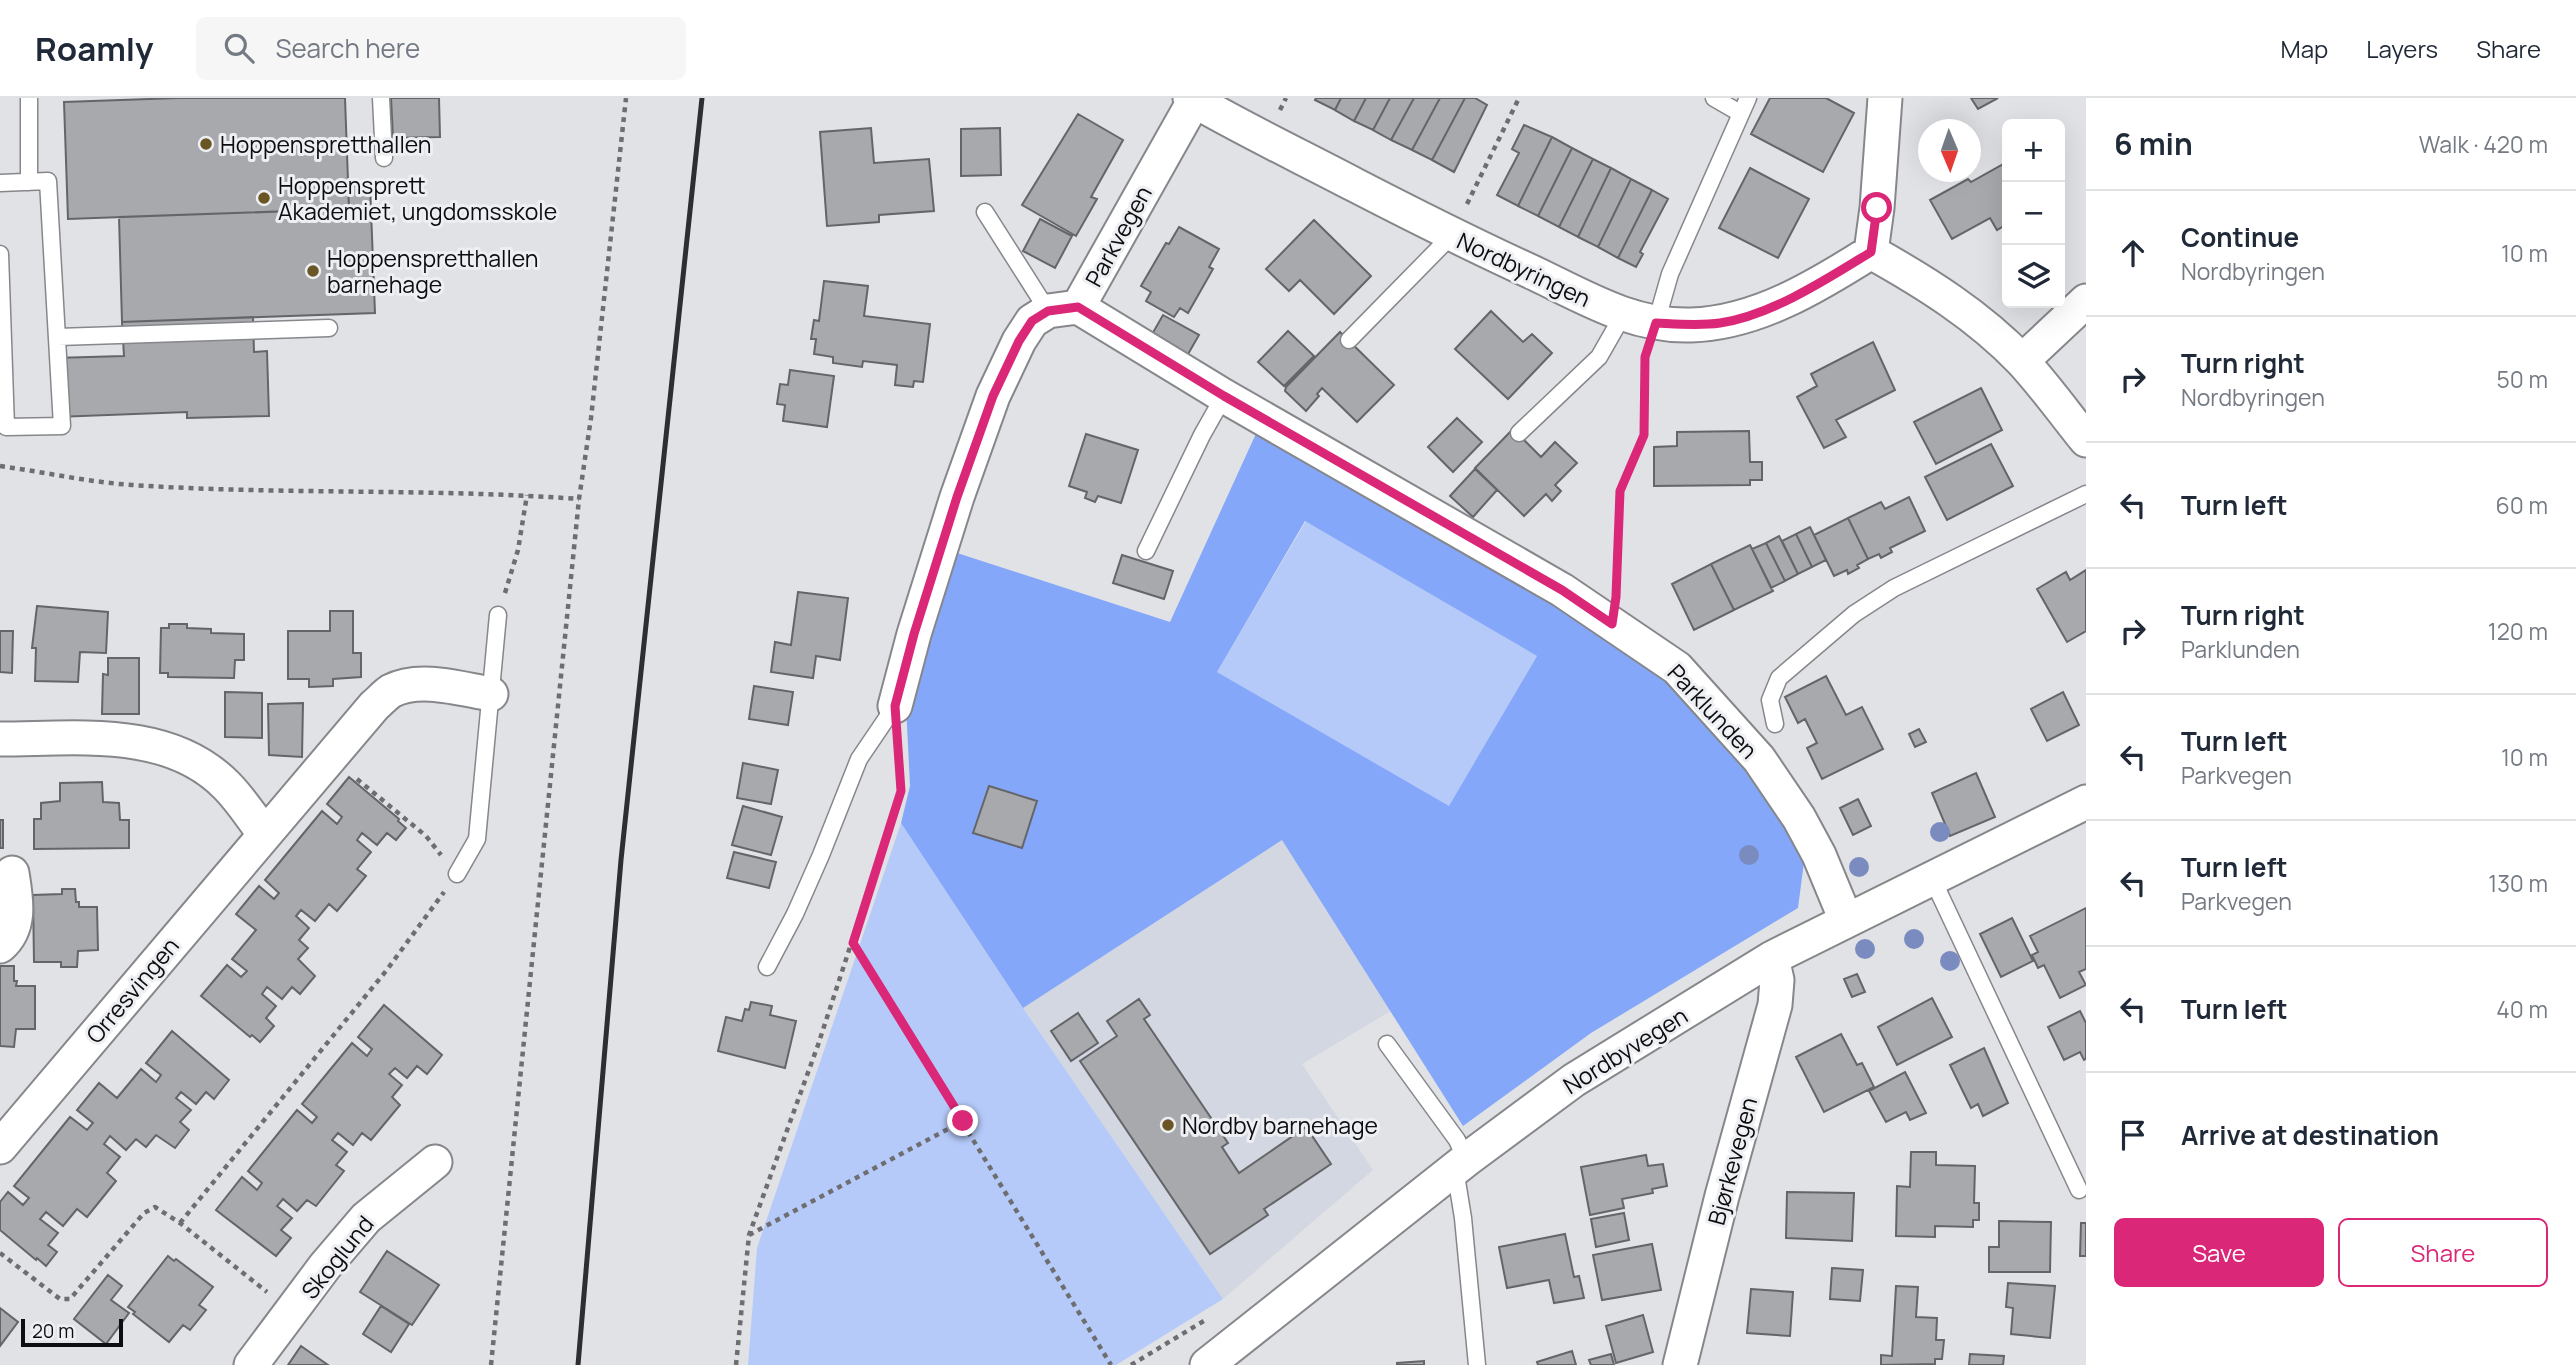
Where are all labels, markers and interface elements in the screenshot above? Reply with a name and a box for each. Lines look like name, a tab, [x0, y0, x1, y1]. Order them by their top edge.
search box	[196, 17, 686, 80]
text: Roamly	[35, 26, 154, 71]
icon: search	[220, 29, 258, 67]
text: Search here	[276, 30, 420, 66]
text: Map	[2281, 32, 2328, 65]
text: Layers	[2366, 32, 2438, 65]
text: Share	[2476, 32, 2541, 65]
north arrow	[1918, 119, 1981, 182]
map controls	[2002, 119, 2065, 308]
button: +	[2002, 119, 2065, 182]
text: 6 min	[2114, 123, 2193, 164]
place label: Hoppenspretthallen	[220, 128, 432, 160]
text: Walk · 420 m	[2419, 128, 2548, 160]
marker: Hoppenspretthallen	[198, 136, 214, 152]
place label: Hoppensprett Akademiet, ungdomsskole	[278, 169, 557, 227]
street label: Parkvegen	[1077, 180, 1159, 292]
button: −	[2002, 182, 2065, 245]
marker: Hoppensprett Akademiet, ungdomsskole	[256, 190, 272, 206]
route start	[1861, 192, 1892, 223]
text: Continue	[2181, 219, 2299, 255]
street label: Nordbyringen	[1452, 224, 1596, 314]
icon: ahead	[2114, 234, 2152, 272]
text: 10 m	[2501, 237, 2548, 269]
place label: Hoppenspretthallen barnehage	[327, 242, 539, 300]
button: layers	[2002, 245, 2065, 308]
text: Nordbyringen	[2181, 255, 2325, 287]
marker: Hoppenspretthallen barnehage	[305, 263, 321, 279]
text: Turn right	[2181, 345, 2305, 381]
icon: right	[2114, 360, 2152, 398]
text: 50 m	[2497, 363, 2548, 395]
text: Nordbyringen	[2181, 381, 2325, 413]
icon: left	[2114, 486, 2152, 524]
text: Turn left	[2181, 487, 2288, 523]
text: 60 m	[2496, 489, 2548, 521]
text: Turn right	[2181, 597, 2305, 633]
icon: right	[2114, 612, 2152, 650]
text: 120 m	[2488, 615, 2548, 647]
text: Parklunden	[2181, 633, 2300, 665]
street label: Parklunden	[1661, 657, 1765, 765]
text: Turn left	[2181, 723, 2288, 759]
icon: left	[2114, 738, 2152, 776]
text: 10 m	[2501, 741, 2548, 773]
text: Parkvegen	[2181, 759, 2292, 791]
text: Turn left	[2181, 849, 2288, 885]
icon: left	[2114, 864, 2152, 902]
text: 130 m	[2488, 867, 2548, 899]
text: Parkvegen	[2181, 885, 2292, 917]
street label: Orresvingen	[78, 930, 186, 1050]
icon: left	[2114, 990, 2152, 1028]
text: Turn left	[2181, 991, 2288, 1027]
text: 40 m	[2496, 993, 2548, 1025]
street label: Nordbyvegen	[1557, 999, 1693, 1101]
street label: Bjørkevegen	[1700, 1094, 1764, 1228]
route end	[947, 1105, 978, 1136]
place label: Nordby barnehage	[1182, 1109, 1378, 1141]
icon: arrive	[2114, 1116, 2152, 1154]
marker: Nordby barnehage	[1160, 1117, 1176, 1133]
text: Arrive at destination	[2181, 1117, 2439, 1153]
street label: Skoglund	[293, 1209, 381, 1305]
button: Save	[2114, 1218, 2324, 1287]
button: Share	[2338, 1218, 2548, 1287]
scale bar	[21, 1316, 122, 1348]
text: 20 m	[32, 1318, 74, 1344]

